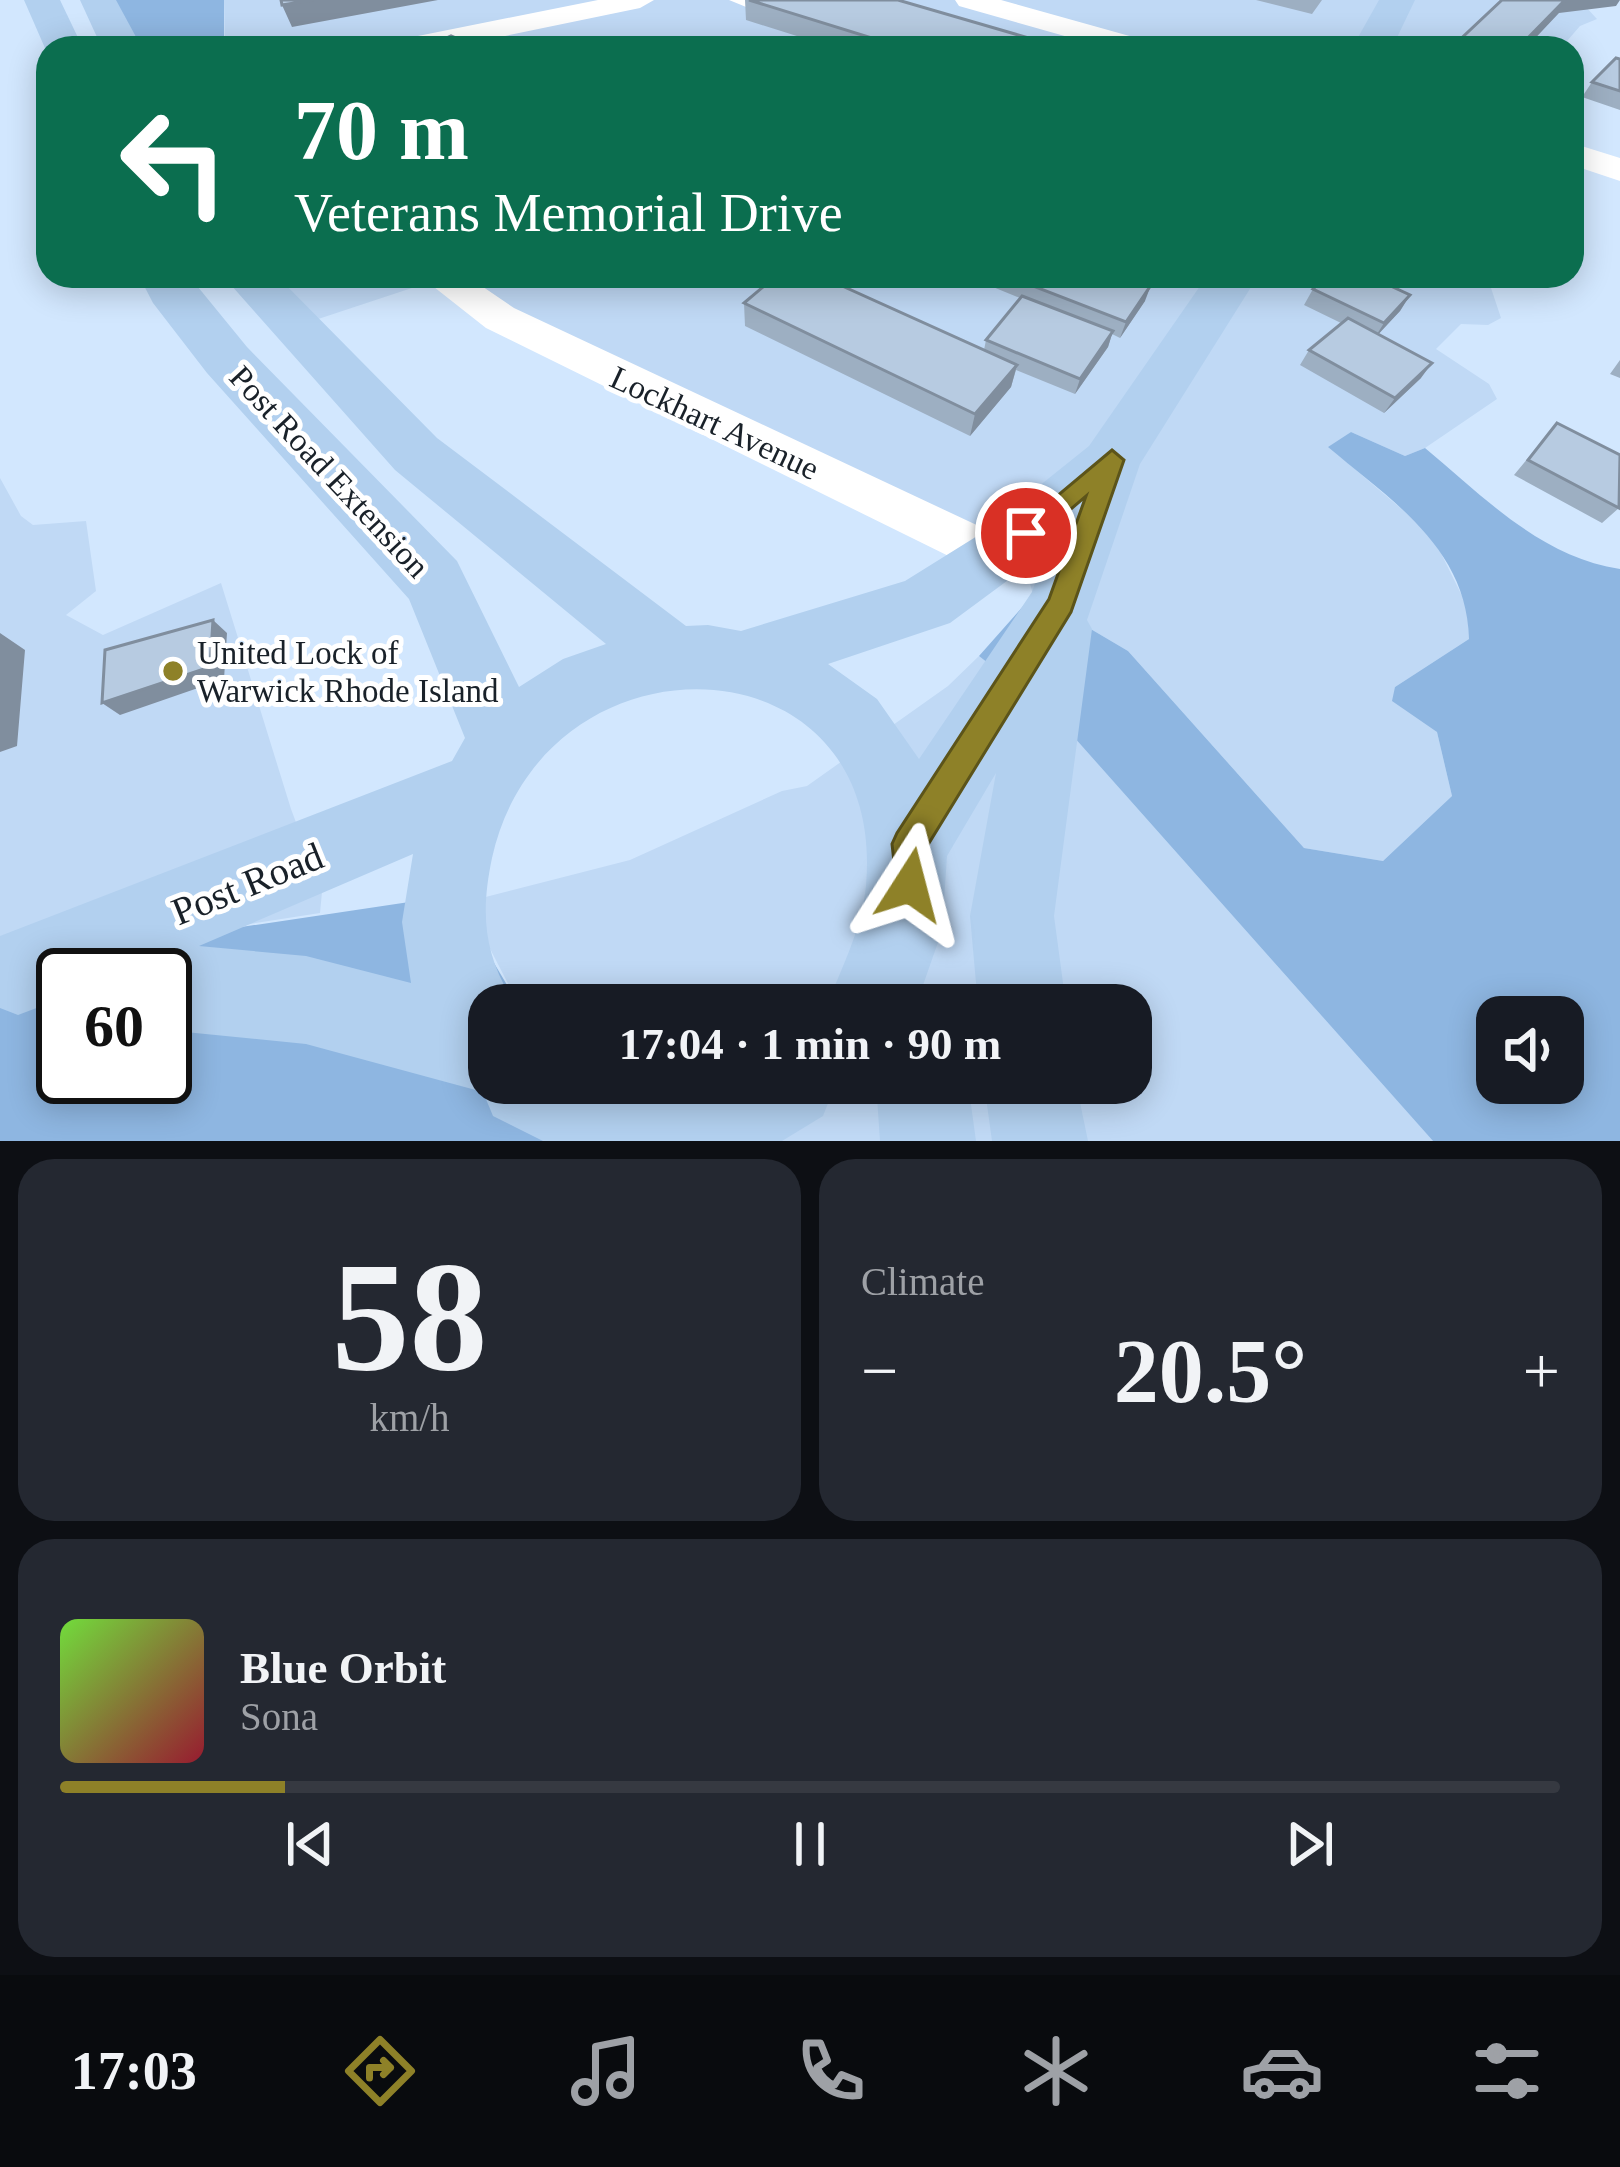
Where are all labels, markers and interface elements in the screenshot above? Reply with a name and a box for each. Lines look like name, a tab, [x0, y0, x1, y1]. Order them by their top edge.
icon: left	[96, 84, 252, 240]
text: 70 m	[294, 84, 469, 177]
text: Veterans Memorial Drive	[294, 183, 843, 243]
street label: Post Road Extension	[222, 359, 436, 585]
street label: Lockhart Avenue	[605, 359, 824, 487]
pin	[975, 482, 1077, 584]
icon: arrive	[993, 500, 1059, 566]
place label: United Lock of Warwick Rhode Island	[197, 635, 499, 709]
marker: United Lock of Warwick Rhode Island	[160, 658, 186, 684]
position arrow	[847, 822, 973, 948]
street label: Post Road	[165, 834, 330, 933]
speed limit sign: 60	[36, 948, 192, 1104]
map controls	[1476, 996, 1584, 1104]
button: sound	[1476, 996, 1584, 1104]
text: 17:04 · 1 min · 90 m	[619, 1019, 1001, 1069]
text: 58	[332, 1230, 488, 1403]
text: Climate	[861, 1260, 984, 1303]
text: 20.5°	[1114, 1322, 1307, 1421]
text: −	[861, 1334, 898, 1407]
text: +	[1523, 1334, 1560, 1407]
text: km/h	[369, 1396, 450, 1439]
text: Blue Orbit	[240, 1643, 446, 1693]
text: Sona	[240, 1695, 318, 1738]
icon: previous	[277, 1811, 343, 1877]
icon: pause	[777, 1811, 843, 1877]
icon: next	[1277, 1811, 1343, 1877]
icon: directions	[338, 2029, 422, 2113]
icon: music	[564, 2029, 648, 2113]
icon: phone	[789, 2029, 873, 2113]
icon: climate	[1014, 2029, 1098, 2113]
icon: car	[1240, 2029, 1324, 2113]
icon: filters	[1465, 2029, 1549, 2113]
text: 17:03	[71, 2041, 197, 2101]

